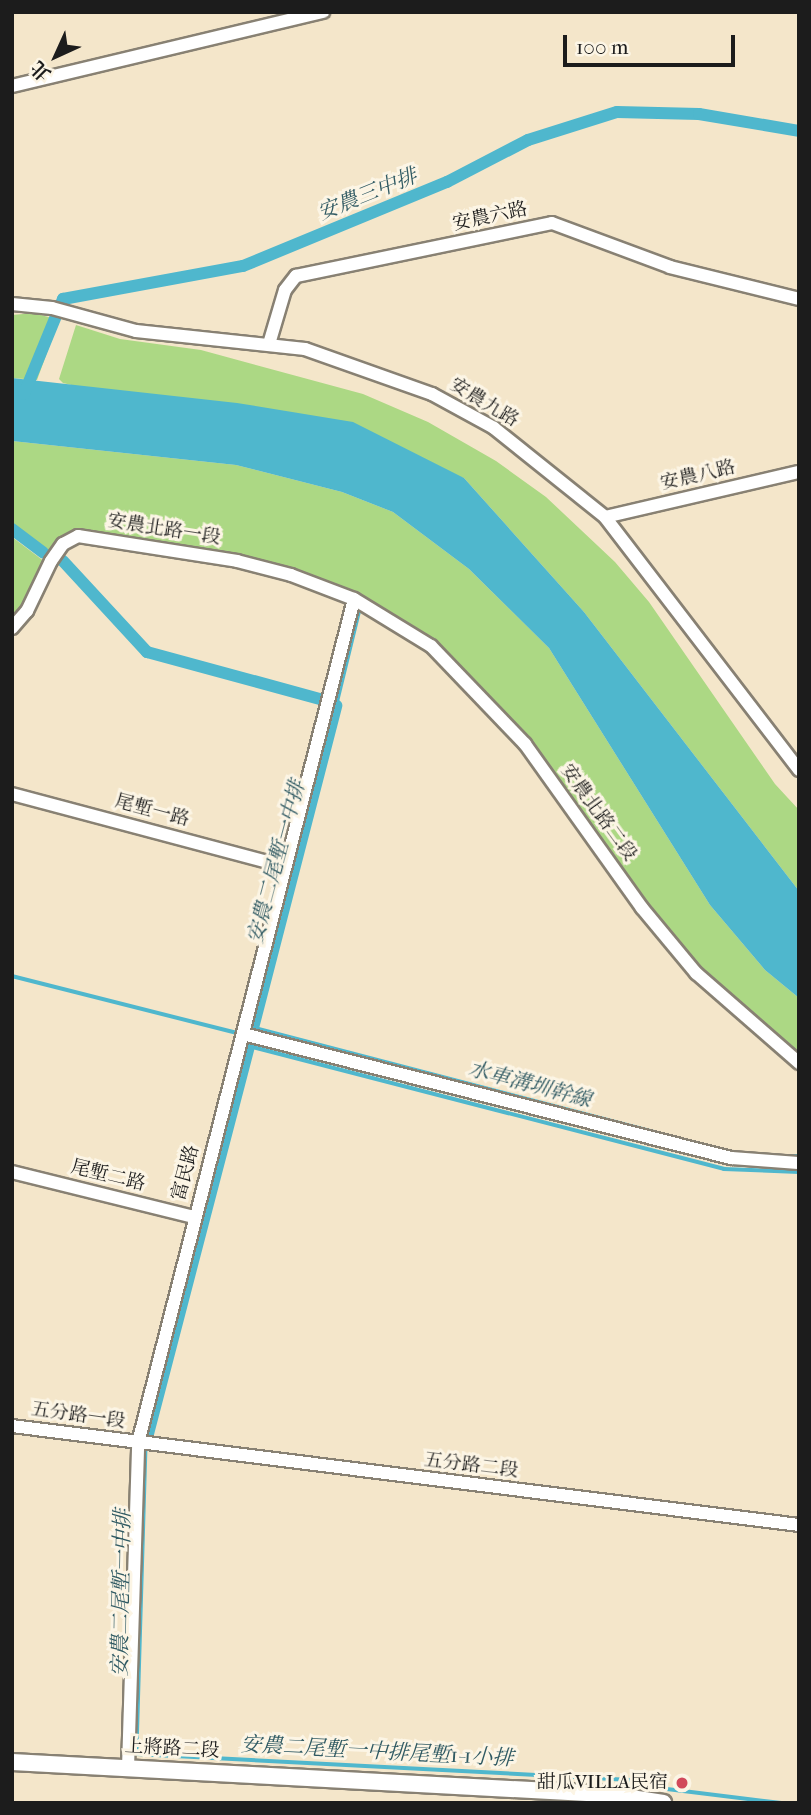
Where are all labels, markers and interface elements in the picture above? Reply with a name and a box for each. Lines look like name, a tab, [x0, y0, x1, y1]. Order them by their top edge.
north arrow	[21, 21, 91, 91]
scale bar	[566, 21, 738, 65]
text: 100 m	[576, 35, 629, 59]
text: 北	[27, 56, 56, 85]
water label: 安農三中排	[314, 163, 420, 225]
street label: 安農六路	[450, 198, 530, 236]
street label: 安農九路	[446, 374, 522, 432]
street label: 安農八路	[658, 456, 738, 496]
street label: 安農北路一段	[106, 510, 222, 550]
street label: 安農北路二段	[555, 760, 641, 866]
water label: 安農二尾塹一中排	[242, 778, 310, 946]
street label: 尾塹一路	[112, 790, 192, 832]
water label: 水車溝圳幹線	[466, 1056, 594, 1112]
street label: 富民路	[168, 1143, 204, 1203]
street label: 尾塹二路	[68, 1156, 148, 1196]
street label: 五分路一段	[29, 1398, 127, 1434]
street label: 五分路二段	[422, 1449, 520, 1483]
water label: 安農二尾塹一中排	[107, 1509, 135, 1677]
water label: 安農二尾塹一中排尾塹1-1小排	[240, 1731, 514, 1771]
street label: 上將路二段	[124, 1735, 220, 1763]
place label: 甜瓜VILLA民宿	[537, 1772, 668, 1794]
marker: 甜瓜VILLA民宿	[674, 1775, 690, 1791]

